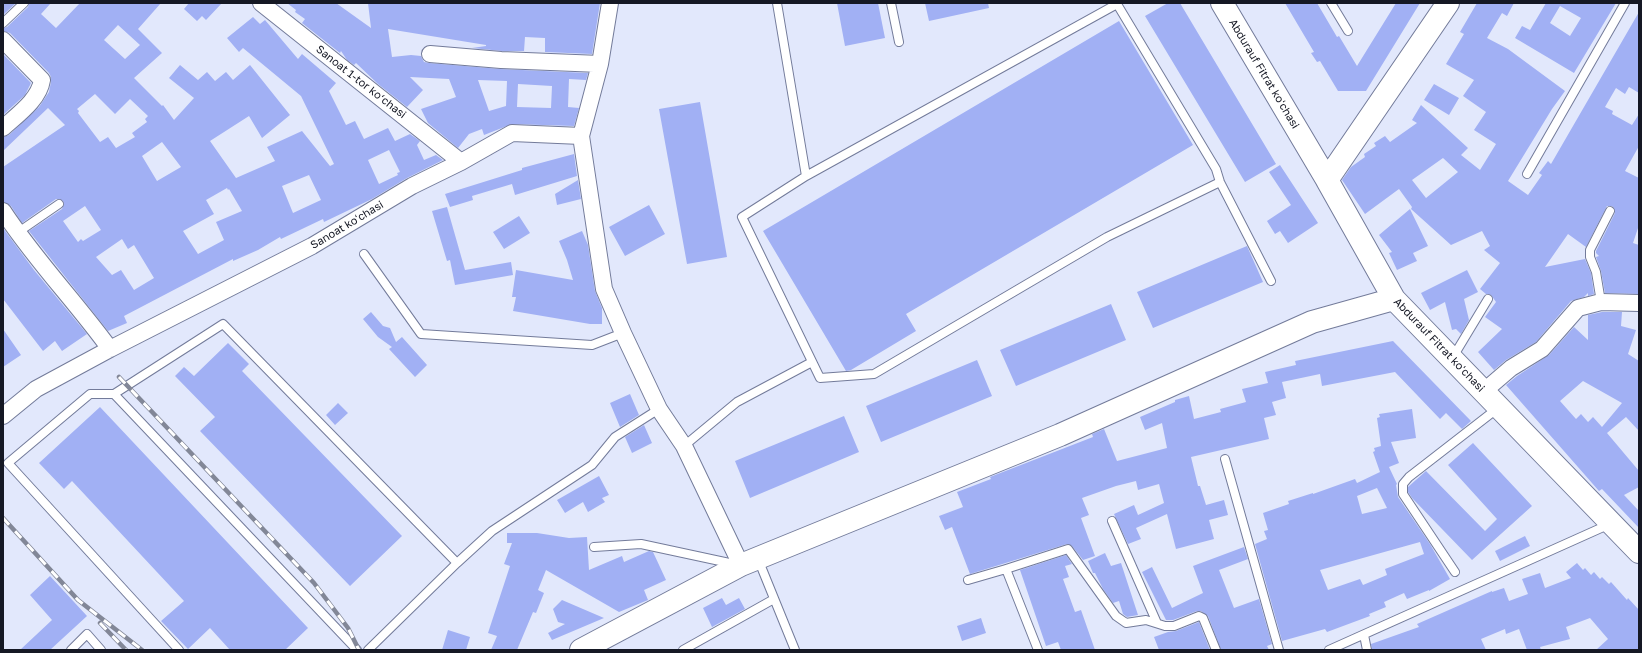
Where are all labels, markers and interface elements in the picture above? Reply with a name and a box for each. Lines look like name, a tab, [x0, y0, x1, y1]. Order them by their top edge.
street label: Abdurauf Fitrat koʻchasi	[1226, 17, 1302, 131]
street label: Sanoat 1-tor ko‘chasi	[313, 43, 409, 121]
street label: Sanoat koʻchasi	[308, 198, 386, 252]
street label: Abdurauf Fitrat koʻchasi	[1391, 295, 1487, 395]

